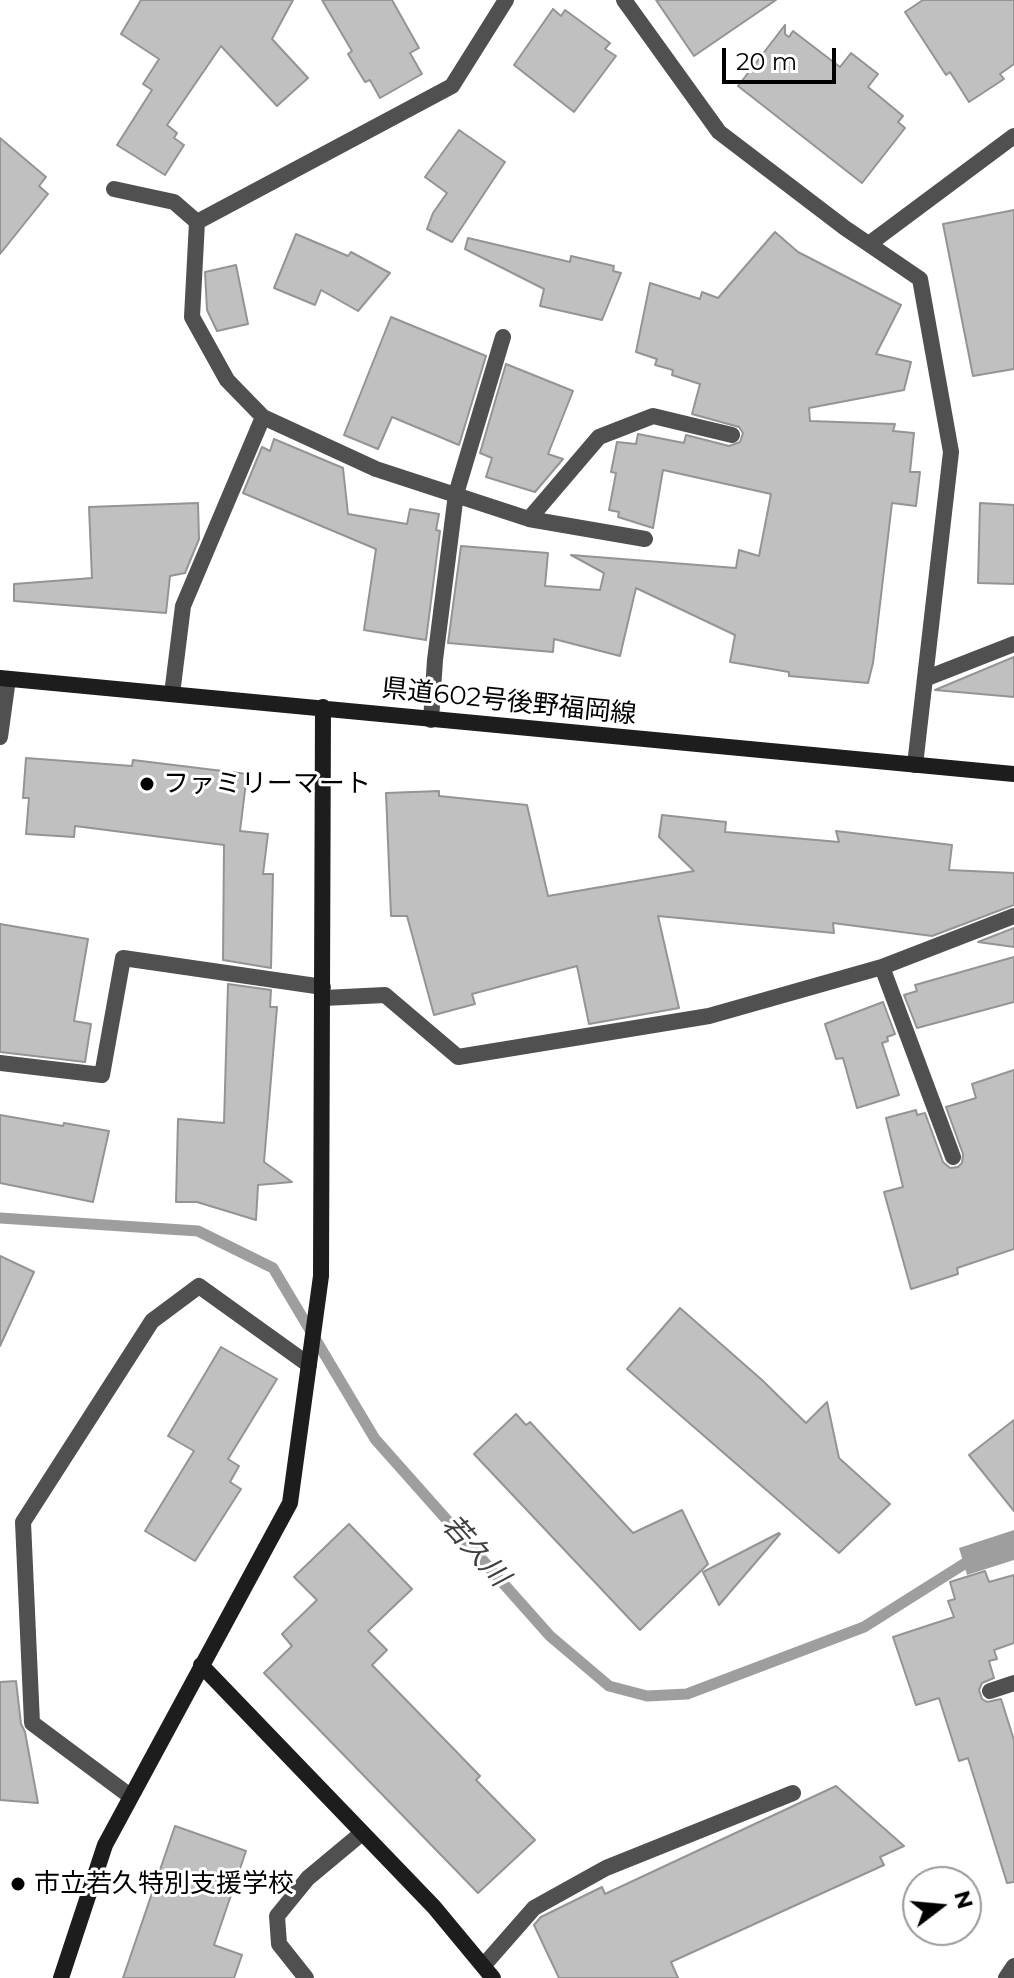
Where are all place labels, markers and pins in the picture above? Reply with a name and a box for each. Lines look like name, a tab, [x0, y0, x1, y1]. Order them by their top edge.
place label: ファミリーマート	[163, 768, 371, 800]
marker: ファミリーマート	[138, 775, 156, 793]
place label: 市立若久特別支援学校	[34, 1868, 294, 1900]
marker: 市立若久特別支援学校	[9, 1875, 27, 1893]

